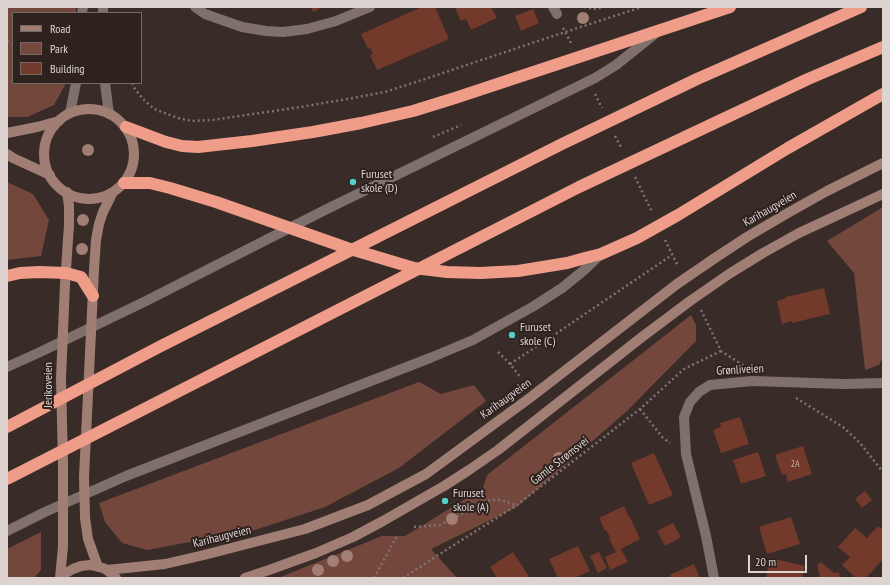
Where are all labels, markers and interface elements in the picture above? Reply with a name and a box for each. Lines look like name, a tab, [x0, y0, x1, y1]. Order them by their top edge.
legend	[12, 12, 142, 84]
text: Road	[50, 21, 70, 36]
text: Park	[50, 41, 68, 56]
text: Building	[50, 61, 85, 76]
place label: Furuset skole (D)	[361, 168, 397, 196]
marker: Furuset skole (D)	[348, 177, 358, 187]
street label: Karihaugveien	[741, 188, 799, 230]
place label: Furuset skole (C)	[520, 321, 555, 349]
marker: Furuset skole (C)	[507, 330, 517, 340]
street label: Jerikoveien	[42, 362, 56, 408]
street label: Grønliveien	[716, 362, 764, 378]
street label: Karihaugveien	[478, 376, 534, 422]
street label: Gamle Strømsvei	[528, 434, 592, 488]
house number: 2A	[790, 458, 800, 470]
place label: Furuset skole (A)	[453, 487, 488, 515]
marker: Furuset skole (A)	[440, 496, 450, 506]
street label: Karihaugveien	[192, 523, 252, 551]
scale bar	[750, 547, 809, 573]
text: 20 m	[755, 554, 776, 569]

